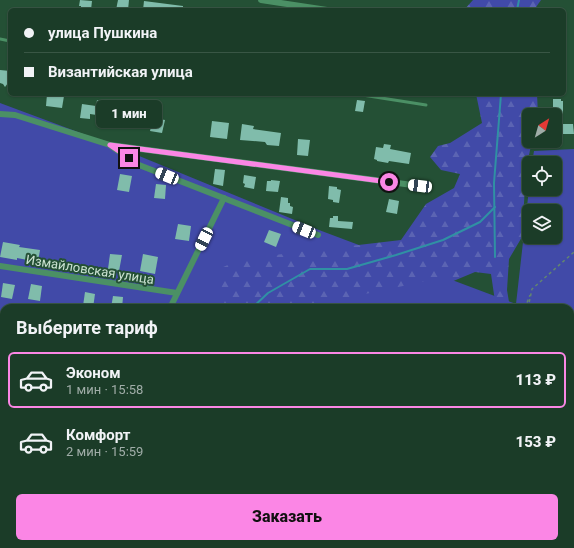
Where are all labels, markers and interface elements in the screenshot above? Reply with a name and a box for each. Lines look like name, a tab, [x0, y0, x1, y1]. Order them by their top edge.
text: улица Пушкина	[48, 24, 157, 42]
text: Византийская улица	[48, 63, 193, 81]
callout: 1 мин	[96, 100, 162, 128]
text: 1 мин	[111, 106, 147, 121]
north arrow	[522, 108, 562, 148]
map controls	[522, 108, 562, 244]
route end	[120, 149, 138, 167]
button: locate	[522, 156, 562, 196]
car	[154, 166, 180, 186]
route start	[380, 173, 398, 191]
car	[407, 179, 433, 193]
button: layers	[522, 204, 562, 244]
car	[291, 220, 317, 240]
car	[193, 226, 215, 252]
street label: Измайловская улица	[25, 252, 155, 287]
text: Выберите тариф	[16, 317, 158, 338]
icon: car	[18, 362, 54, 398]
text: Эконом	[66, 364, 121, 382]
text: 113 ₽	[516, 371, 556, 389]
text: 1 мин · 15:58	[66, 382, 143, 397]
icon: car	[18, 424, 54, 460]
text: Комфорт	[66, 426, 130, 444]
text: 153 ₽	[516, 433, 556, 451]
text: 2 мин · 15:59	[66, 444, 143, 459]
button: Заказать	[16, 494, 558, 540]

